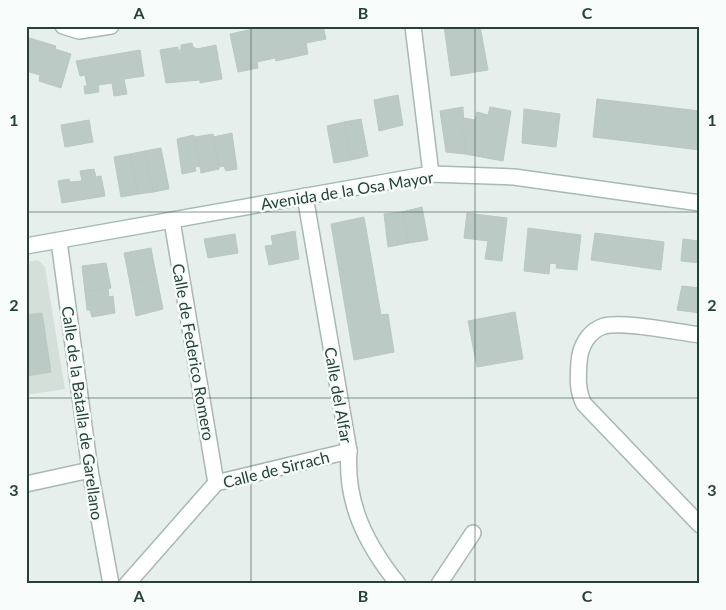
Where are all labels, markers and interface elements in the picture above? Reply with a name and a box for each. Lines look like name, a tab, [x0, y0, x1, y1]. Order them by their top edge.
text: A	[132, 3, 145, 22]
text: B	[358, 3, 368, 22]
text: C	[582, 3, 593, 22]
text: 1	[9, 110, 19, 129]
text: 1	[707, 110, 717, 129]
street label: Avenida de la Osa Mayor	[259, 167, 435, 213]
street label: Calle de Federico Romero	[169, 262, 219, 442]
text: 2	[9, 295, 19, 314]
text: 2	[707, 295, 717, 314]
street label: Calle de la Batalla de Garellano	[59, 305, 107, 521]
street label: Calle del Alfar	[321, 345, 357, 445]
street label: Calle de Sirrach	[221, 447, 331, 491]
text: 3	[9, 480, 19, 499]
text: 3	[707, 480, 717, 499]
text: A	[132, 586, 145, 605]
text: B	[358, 586, 368, 605]
text: C	[582, 586, 593, 605]

